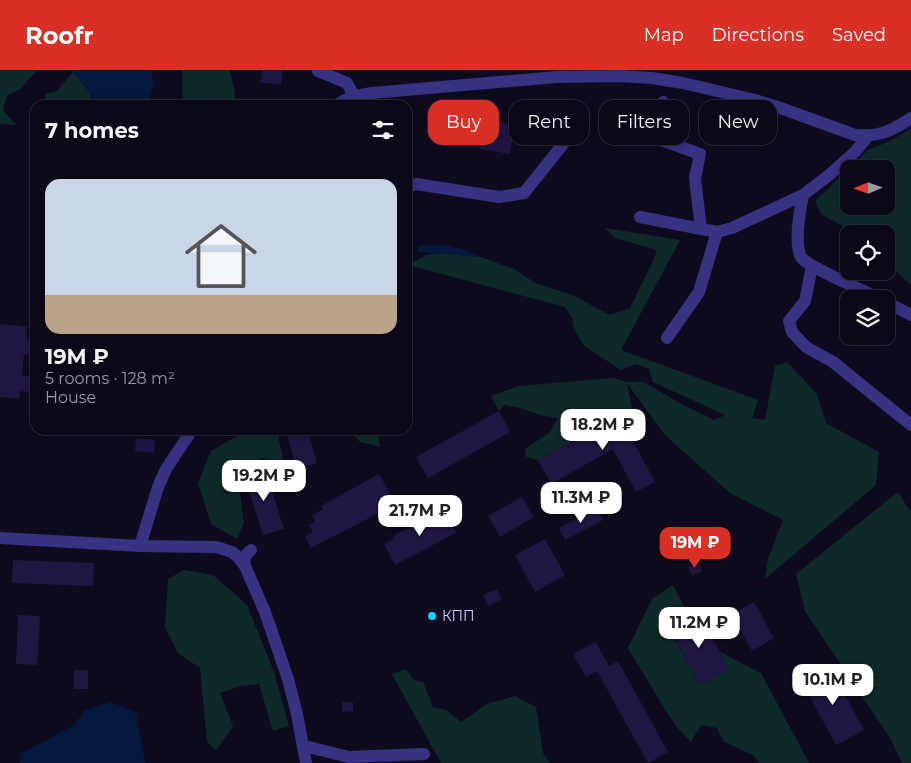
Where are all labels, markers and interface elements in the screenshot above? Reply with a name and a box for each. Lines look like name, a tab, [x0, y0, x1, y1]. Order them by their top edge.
text: Roofr	[25, 21, 94, 50]
text: Map	[644, 24, 684, 46]
text: Directions	[712, 24, 804, 46]
text: Saved	[832, 24, 886, 46]
chip: Buy	[428, 100, 499, 145]
chip: Rent	[509, 100, 589, 145]
chip: Filters	[599, 100, 689, 145]
chip: New	[699, 100, 777, 145]
icon: filters	[369, 116, 397, 144]
text: 7 homes	[45, 118, 139, 143]
north arrow	[840, 160, 895, 215]
map controls	[840, 160, 895, 345]
icon: home	[176, 211, 266, 301]
button: locate	[840, 225, 895, 280]
button: layers	[840, 290, 895, 345]
text: 19M ₽	[45, 344, 109, 369]
text: 5 rooms · 128 m²	[45, 369, 175, 388]
text: House	[45, 388, 96, 407]
pin: 18.2M ₽	[557, 408, 649, 451]
text: 18.2M ₽	[571, 415, 635, 434]
pin: 19.2M ₽	[218, 460, 310, 502]
text: 19.2M ₽	[233, 466, 295, 485]
pin: 11.3M ₽	[535, 482, 627, 524]
text: 11.3M ₽	[552, 488, 610, 507]
pin: 21.7M ₽	[374, 494, 466, 537]
text: 21.7M ₽	[389, 501, 451, 520]
pin: 19M ₽	[660, 526, 730, 569]
text: 19M ₽	[671, 533, 719, 552]
pin: 11.2M ₽	[653, 606, 745, 649]
place label: КПП	[442, 607, 475, 625]
marker: КПП	[426, 610, 438, 622]
text: 11.2M ₽	[670, 613, 728, 632]
pin: 10.1M ₽	[787, 664, 879, 706]
text: 10.1M ₽	[803, 670, 863, 689]

